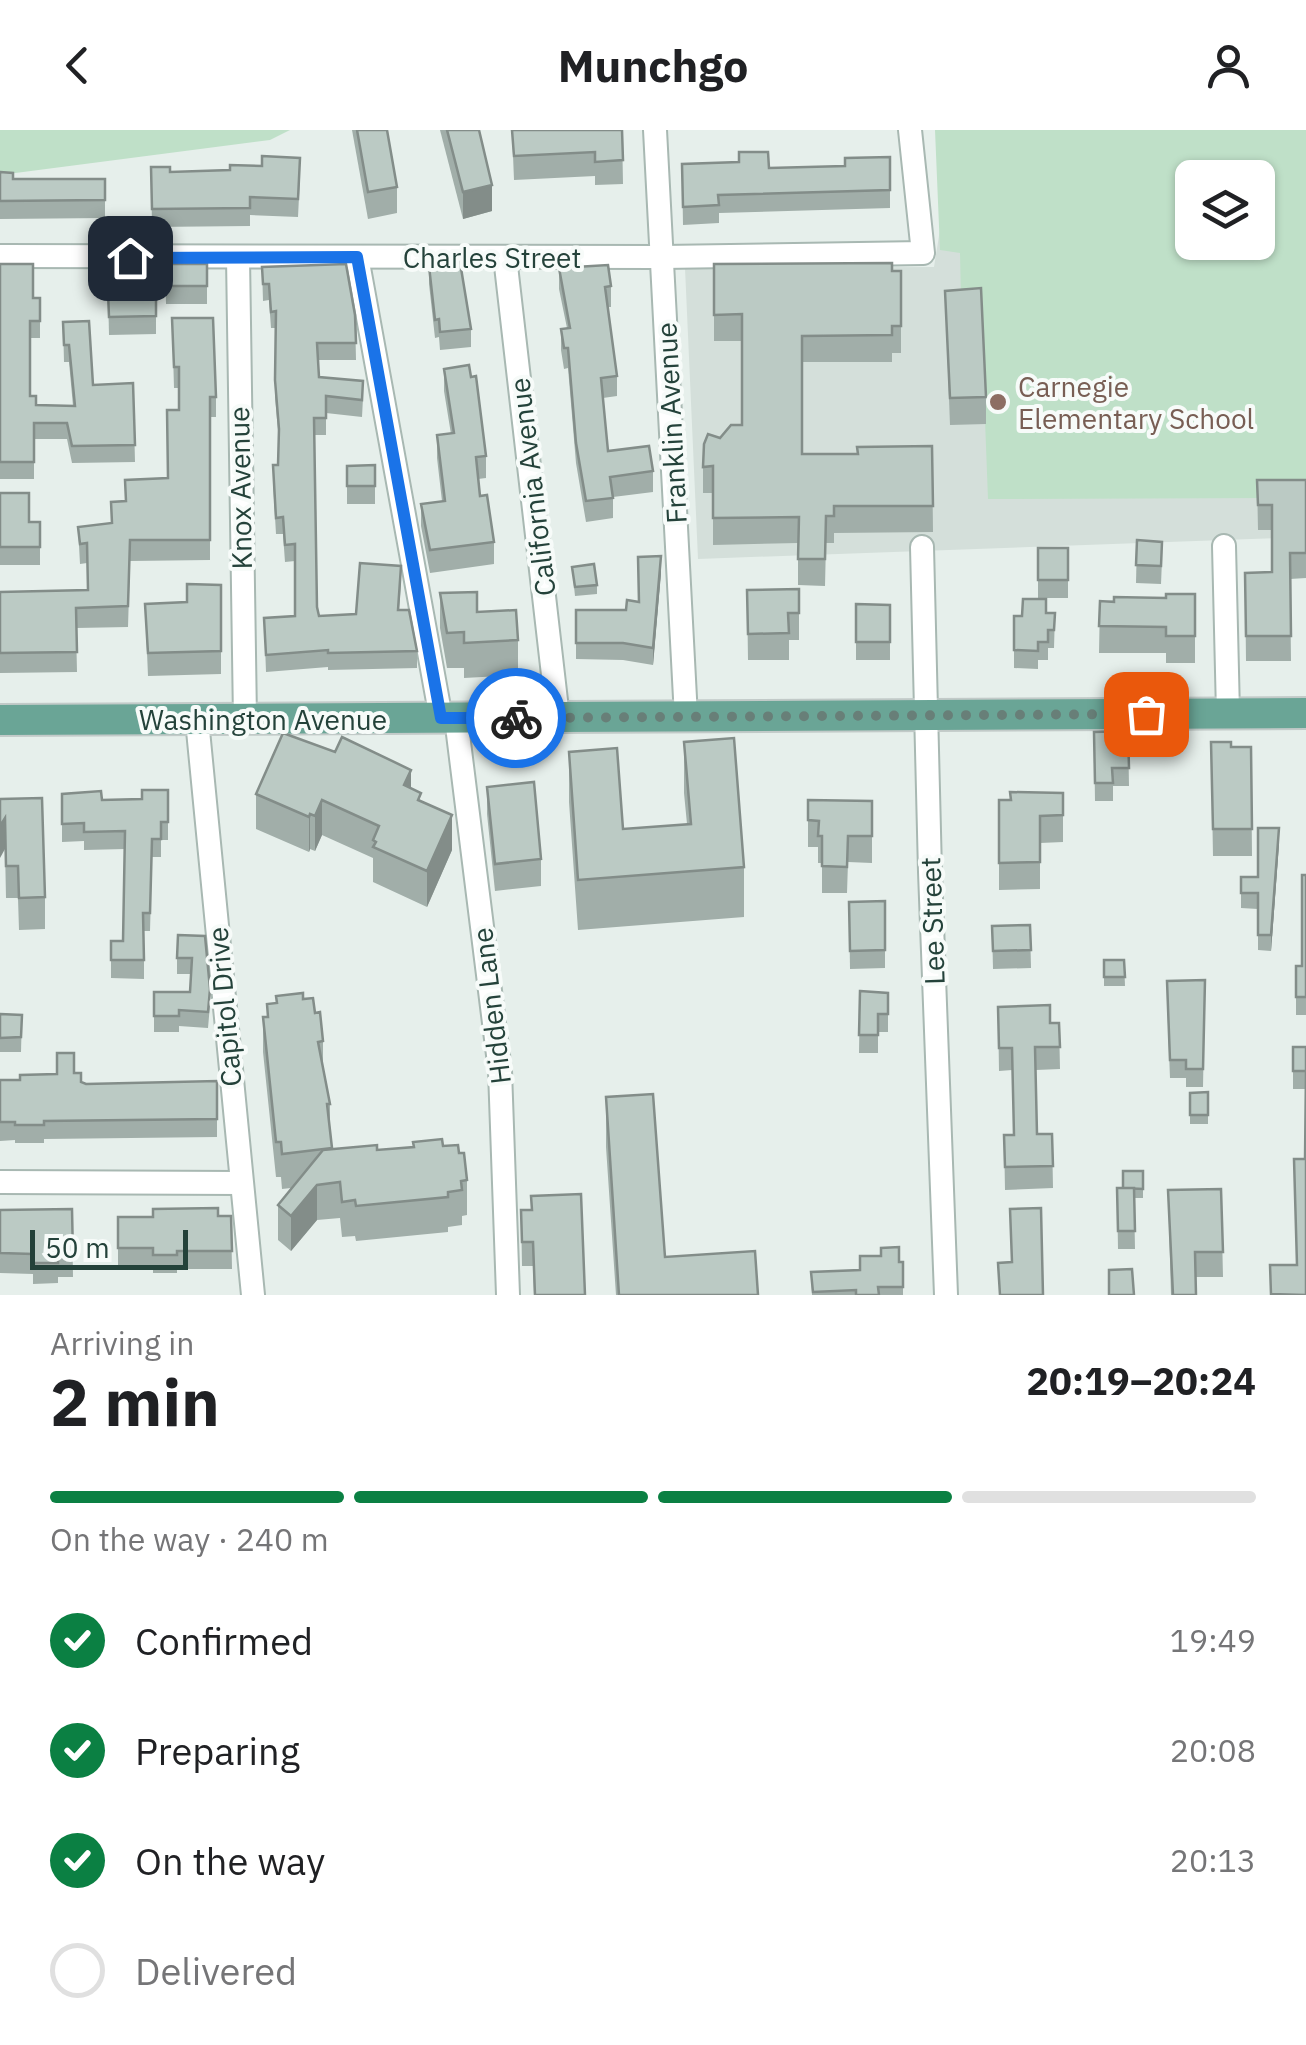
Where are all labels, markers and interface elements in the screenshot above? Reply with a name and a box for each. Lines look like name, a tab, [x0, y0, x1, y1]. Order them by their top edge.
text: Munchgo	[558, 36, 748, 94]
icon: back	[50, 38, 105, 93]
icon: person	[1201, 38, 1256, 93]
map controls	[1175, 160, 1275, 260]
button: layers	[1175, 160, 1275, 260]
pin	[88, 216, 173, 301]
icon: home	[103, 231, 158, 286]
street label: Charles Street	[403, 239, 581, 276]
street label: Franklin Avenue	[647, 321, 695, 525]
place label: Carnegie Elementary School	[1018, 368, 1254, 437]
street label: California Avenue	[500, 376, 564, 598]
marker: Carnegie Elementary School	[987, 391, 1009, 413]
street label: Knox Avenue	[220, 406, 260, 570]
courier	[466, 668, 566, 768]
pin	[1104, 672, 1189, 757]
icon: bag	[1119, 687, 1174, 742]
icon: bike	[489, 691, 544, 746]
street label: Washington Avenue	[139, 701, 387, 738]
street label: Lee Street	[911, 856, 953, 986]
street label: Capitol Drive	[199, 926, 249, 1088]
street label: Hidden Lane	[463, 926, 519, 1086]
scale bar	[30, 1225, 188, 1270]
text: 50 m	[45, 1229, 110, 1266]
text: Arriving in	[50, 1322, 195, 1364]
text: 20:19–20:24	[1026, 1356, 1256, 1405]
text: 2 min	[50, 1359, 220, 1444]
text: On the way · 240 m	[50, 1518, 329, 1560]
icon: check	[50, 1613, 105, 1668]
text: Confirmed	[135, 1616, 313, 1665]
text: 19:49	[1170, 1619, 1256, 1661]
icon: check	[50, 1723, 105, 1778]
text: Preparing	[135, 1726, 300, 1775]
text: 20:08	[1170, 1729, 1256, 1771]
icon: check	[50, 1833, 105, 1888]
text: On the way	[135, 1836, 325, 1885]
text: 20:13	[1170, 1839, 1256, 1881]
text: Delivered	[135, 1946, 297, 1995]

